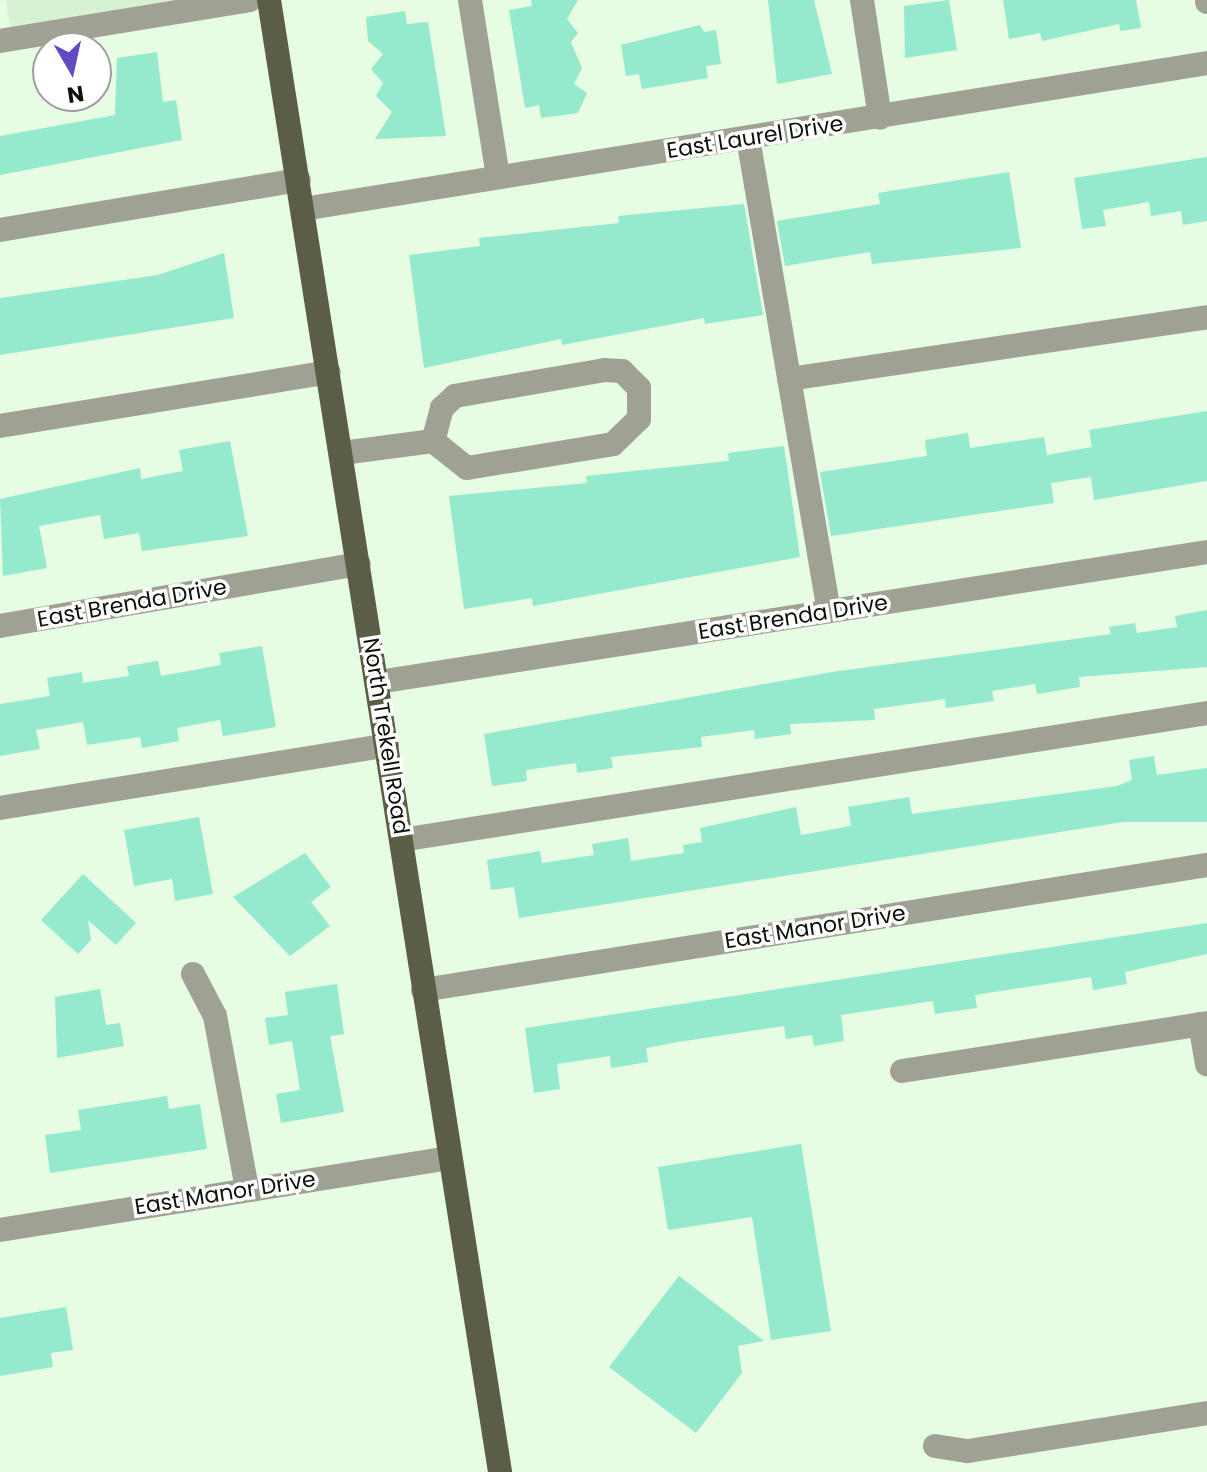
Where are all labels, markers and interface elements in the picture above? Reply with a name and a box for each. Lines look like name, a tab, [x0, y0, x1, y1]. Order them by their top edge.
north arrow	[32, 32, 112, 112]
text: N	[65, 78, 86, 111]
street label: East Laurel Drive	[665, 110, 845, 164]
street label: East Brenda Drive	[35, 573, 229, 633]
street label: East Brenda Drive	[696, 589, 890, 645]
street label: North Trekell Road	[357, 636, 415, 836]
street label: East Manor Drive	[723, 900, 907, 954]
street label: East Manor Drive	[133, 1166, 317, 1220]

